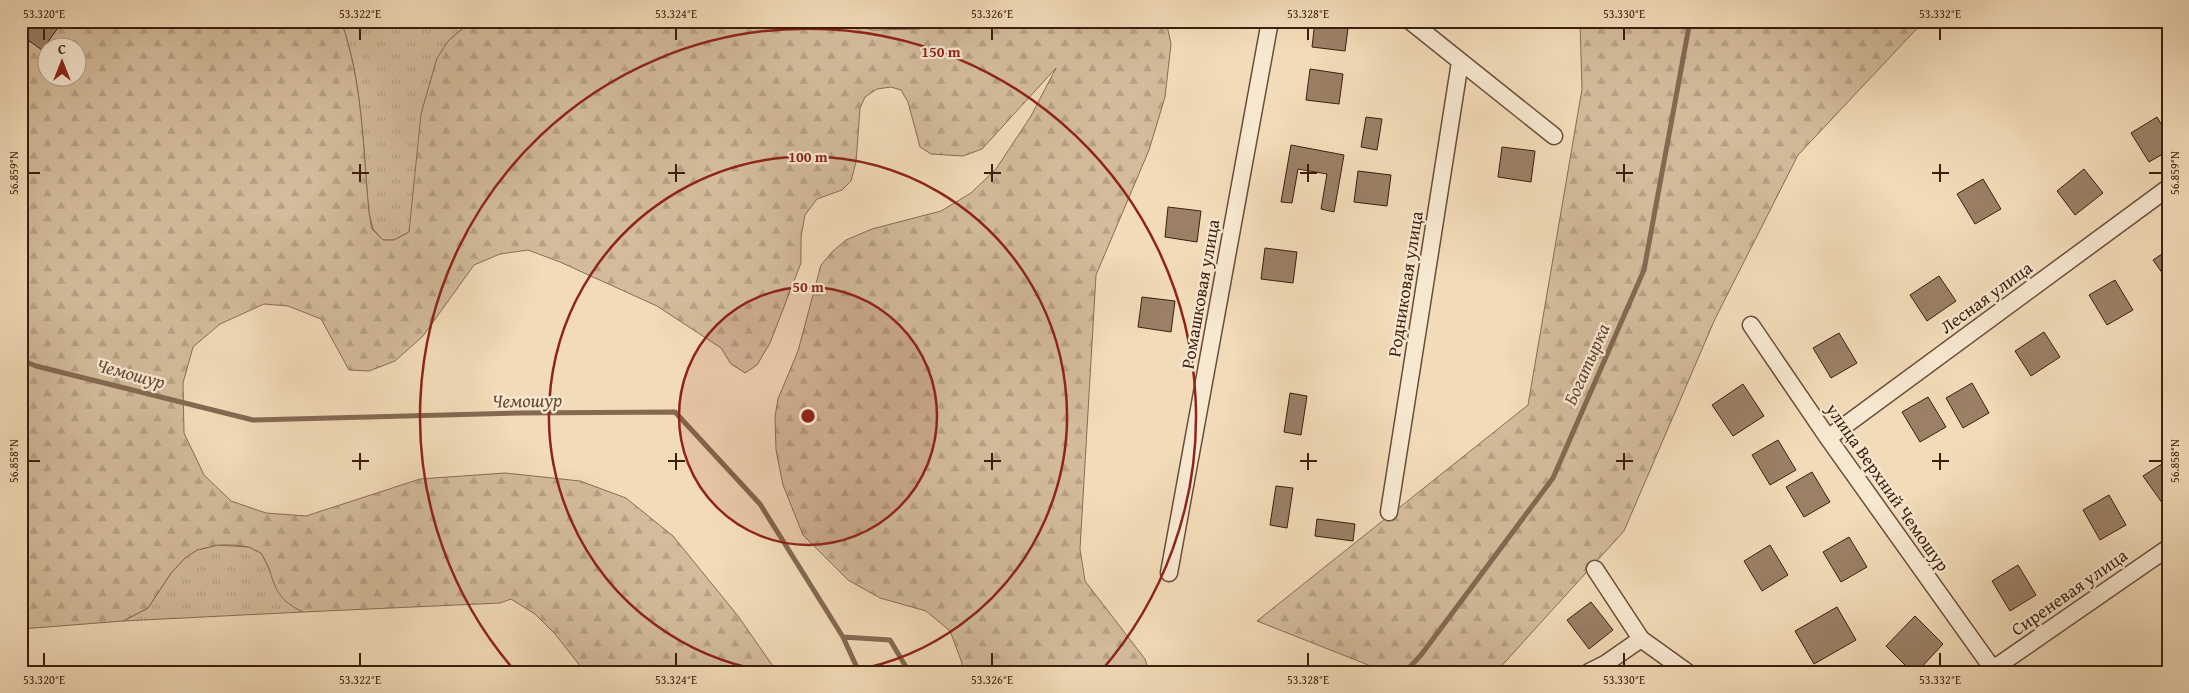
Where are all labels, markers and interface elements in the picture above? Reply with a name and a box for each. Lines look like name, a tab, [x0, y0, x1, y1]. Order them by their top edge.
text: 53.320°E	[23, 5, 65, 22]
text: 53.322°E	[339, 5, 381, 22]
text: 53.324°E	[655, 5, 697, 22]
text: 53.326°E	[971, 5, 1013, 22]
text: 53.328°E	[1287, 5, 1329, 22]
text: 53.330°E	[1603, 5, 1645, 22]
text: 53.332°E	[1919, 5, 1961, 22]
north arrow	[38, 38, 88, 88]
text: С	[58, 39, 66, 59]
text: 150 m	[921, 41, 961, 62]
text: 100 m	[788, 146, 828, 167]
text: 56.859°N	[5, 151, 22, 195]
text: 56.859°N	[2166, 151, 2183, 195]
street label: Родниковая улица	[1380, 209, 1430, 359]
street label: Ромашковая улица	[1174, 217, 1227, 371]
street label: Лесная улица	[1934, 254, 2038, 340]
text: 50 m	[792, 276, 824, 297]
water label: Богатырка	[1556, 318, 1617, 409]
water label: Чемошур	[93, 350, 169, 396]
water label: Чемошур	[492, 385, 562, 415]
street label: улица Верхний Чемошур	[1819, 397, 1957, 577]
centre of rings	[799, 407, 817, 425]
text: 56.858°N	[5, 439, 22, 483]
text: 56.858°N	[2166, 439, 2183, 483]
street label: Сиреневая улица	[2005, 542, 2133, 642]
text: 53.320°E	[23, 671, 65, 688]
text: 53.322°E	[339, 671, 381, 688]
text: 53.324°E	[655, 671, 697, 688]
text: 53.326°E	[971, 671, 1013, 688]
text: 53.328°E	[1287, 671, 1329, 688]
text: 53.330°E	[1603, 671, 1645, 688]
text: 53.332°E	[1919, 671, 1961, 688]

